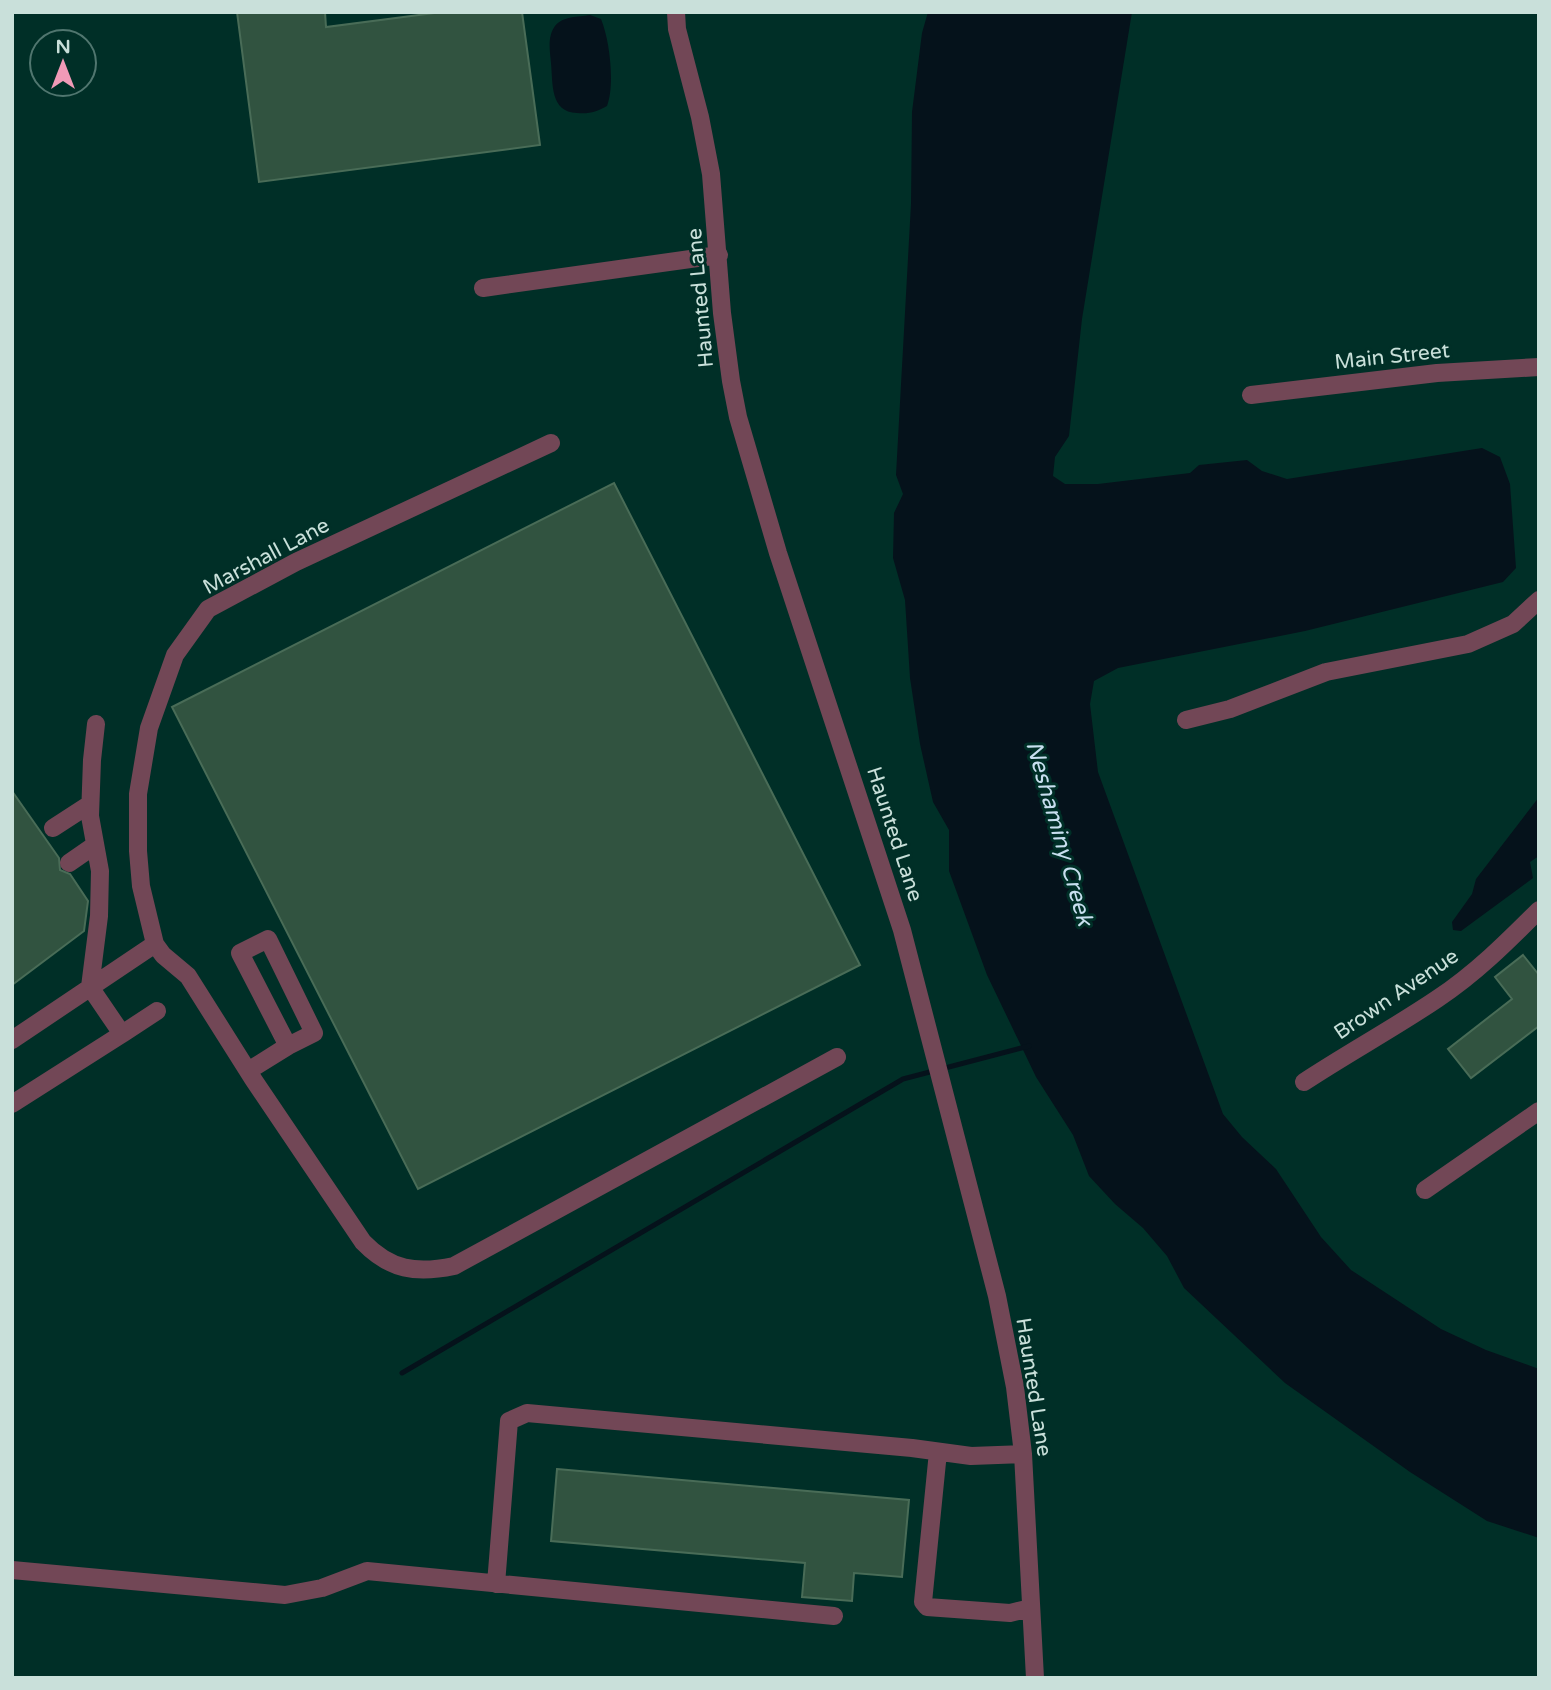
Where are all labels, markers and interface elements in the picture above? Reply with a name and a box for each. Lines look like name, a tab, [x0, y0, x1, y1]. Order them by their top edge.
north arrow	[28, 28, 98, 98]
text: N	[55, 36, 71, 58]
street label: Haunted Lane	[682, 227, 719, 369]
street label: Main Street	[1333, 338, 1451, 375]
street label: Marshall Lane	[199, 513, 334, 600]
water label: Neshaminy Creek	[1019, 738, 1099, 930]
street label: Haunted Lane	[861, 764, 928, 905]
street label: Brown Avenue	[1329, 944, 1463, 1045]
street label: Haunted Lane	[1010, 1316, 1057, 1458]

